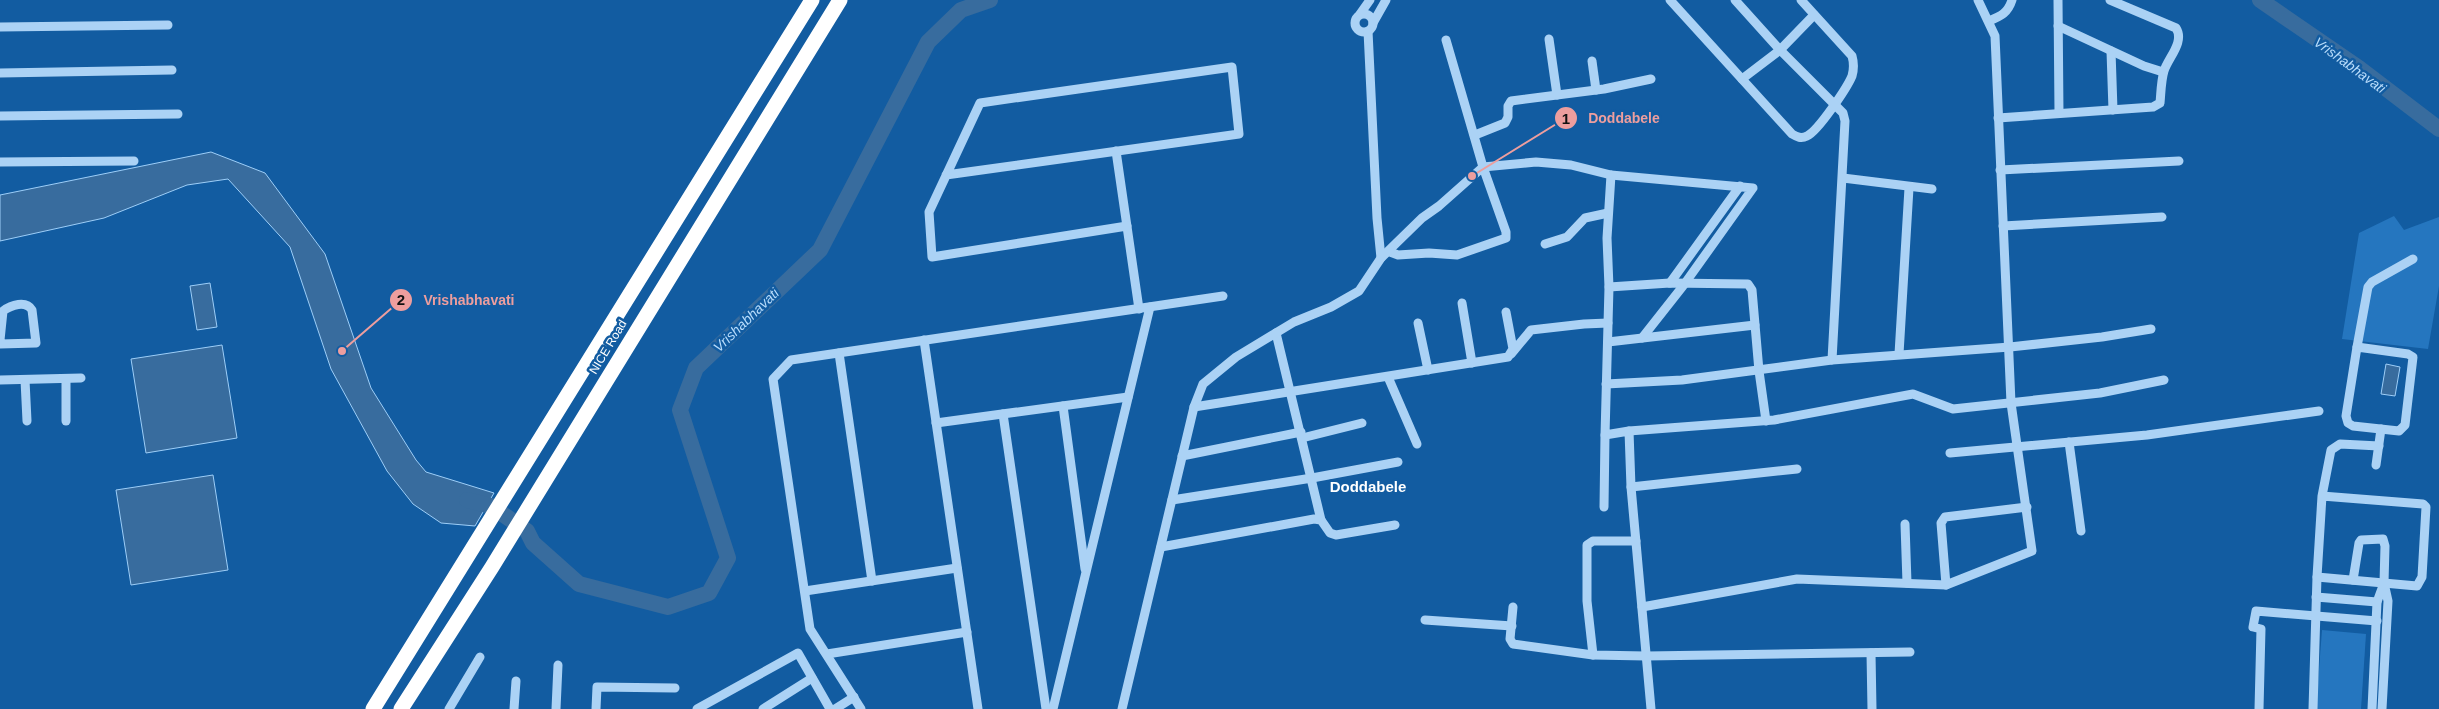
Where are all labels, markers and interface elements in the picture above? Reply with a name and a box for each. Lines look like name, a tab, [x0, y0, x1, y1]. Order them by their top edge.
water label: Vrishabhavati	[2311, 34, 2390, 97]
callout: Doddabele	[1553, 104, 1670, 133]
text: 1	[1562, 110, 1570, 127]
text: Doddabele	[1588, 110, 1660, 126]
water label: Vrishabhavati	[710, 284, 783, 355]
callout: Vrishabhavati	[388, 285, 524, 314]
text: 2	[397, 291, 405, 308]
text: Vrishabhavati	[423, 292, 515, 308]
street label: NICE Road	[586, 317, 630, 377]
district label: Doddabele	[1330, 478, 1406, 495]

